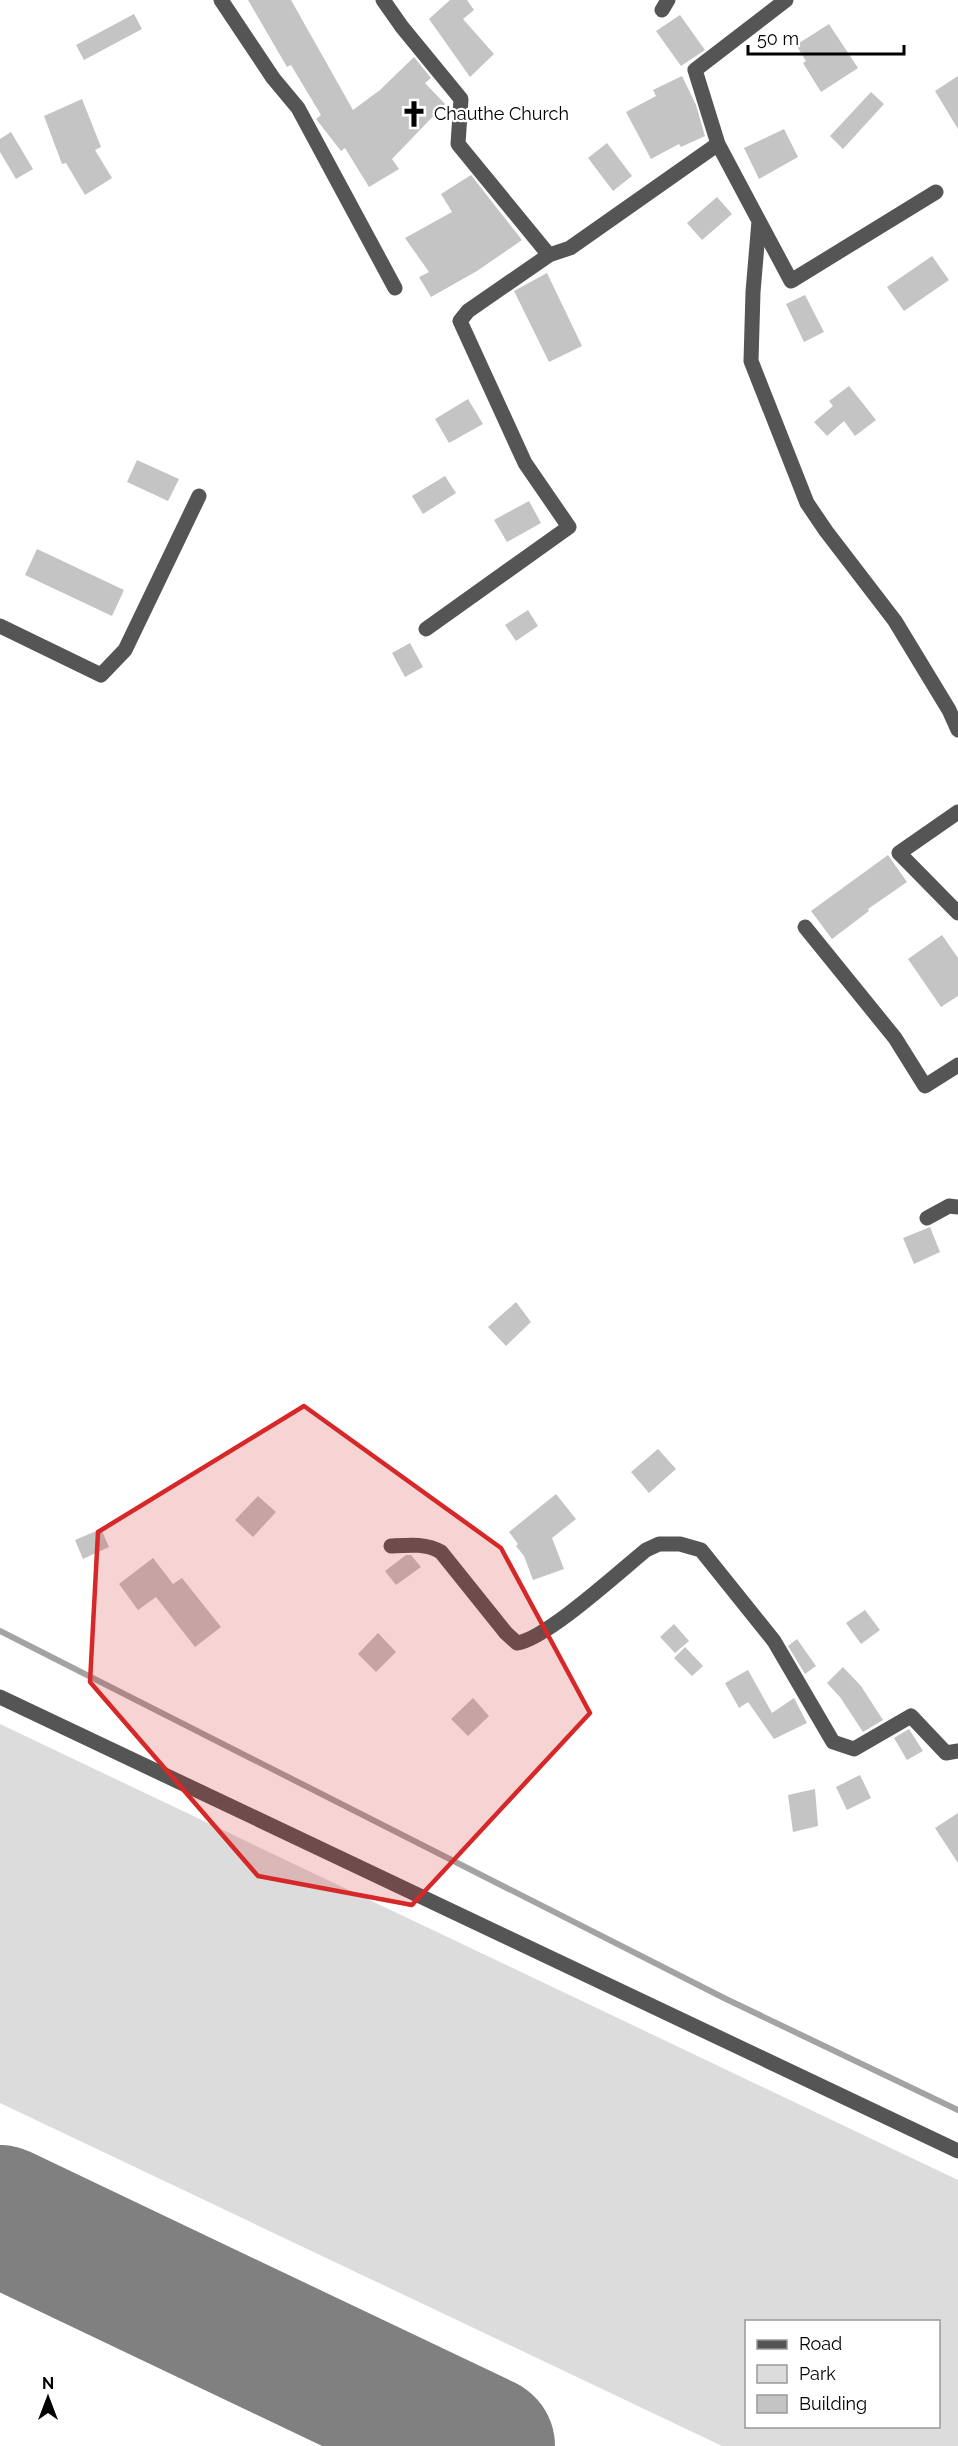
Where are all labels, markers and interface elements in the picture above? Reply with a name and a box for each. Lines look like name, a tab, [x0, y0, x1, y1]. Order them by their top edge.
scale bar	[748, 18, 904, 56]
text: 50 m	[757, 28, 799, 49]
church icon: Chauthe Church	[399, 99, 429, 129]
place label: Chauthe Church	[434, 103, 569, 124]
legend	[745, 2320, 940, 2428]
text: Road	[799, 2333, 842, 2354]
text: Park	[799, 2363, 836, 2384]
north arrow	[18, 2368, 78, 2428]
text: N	[42, 2374, 54, 2393]
text: Building	[799, 2393, 867, 2414]

